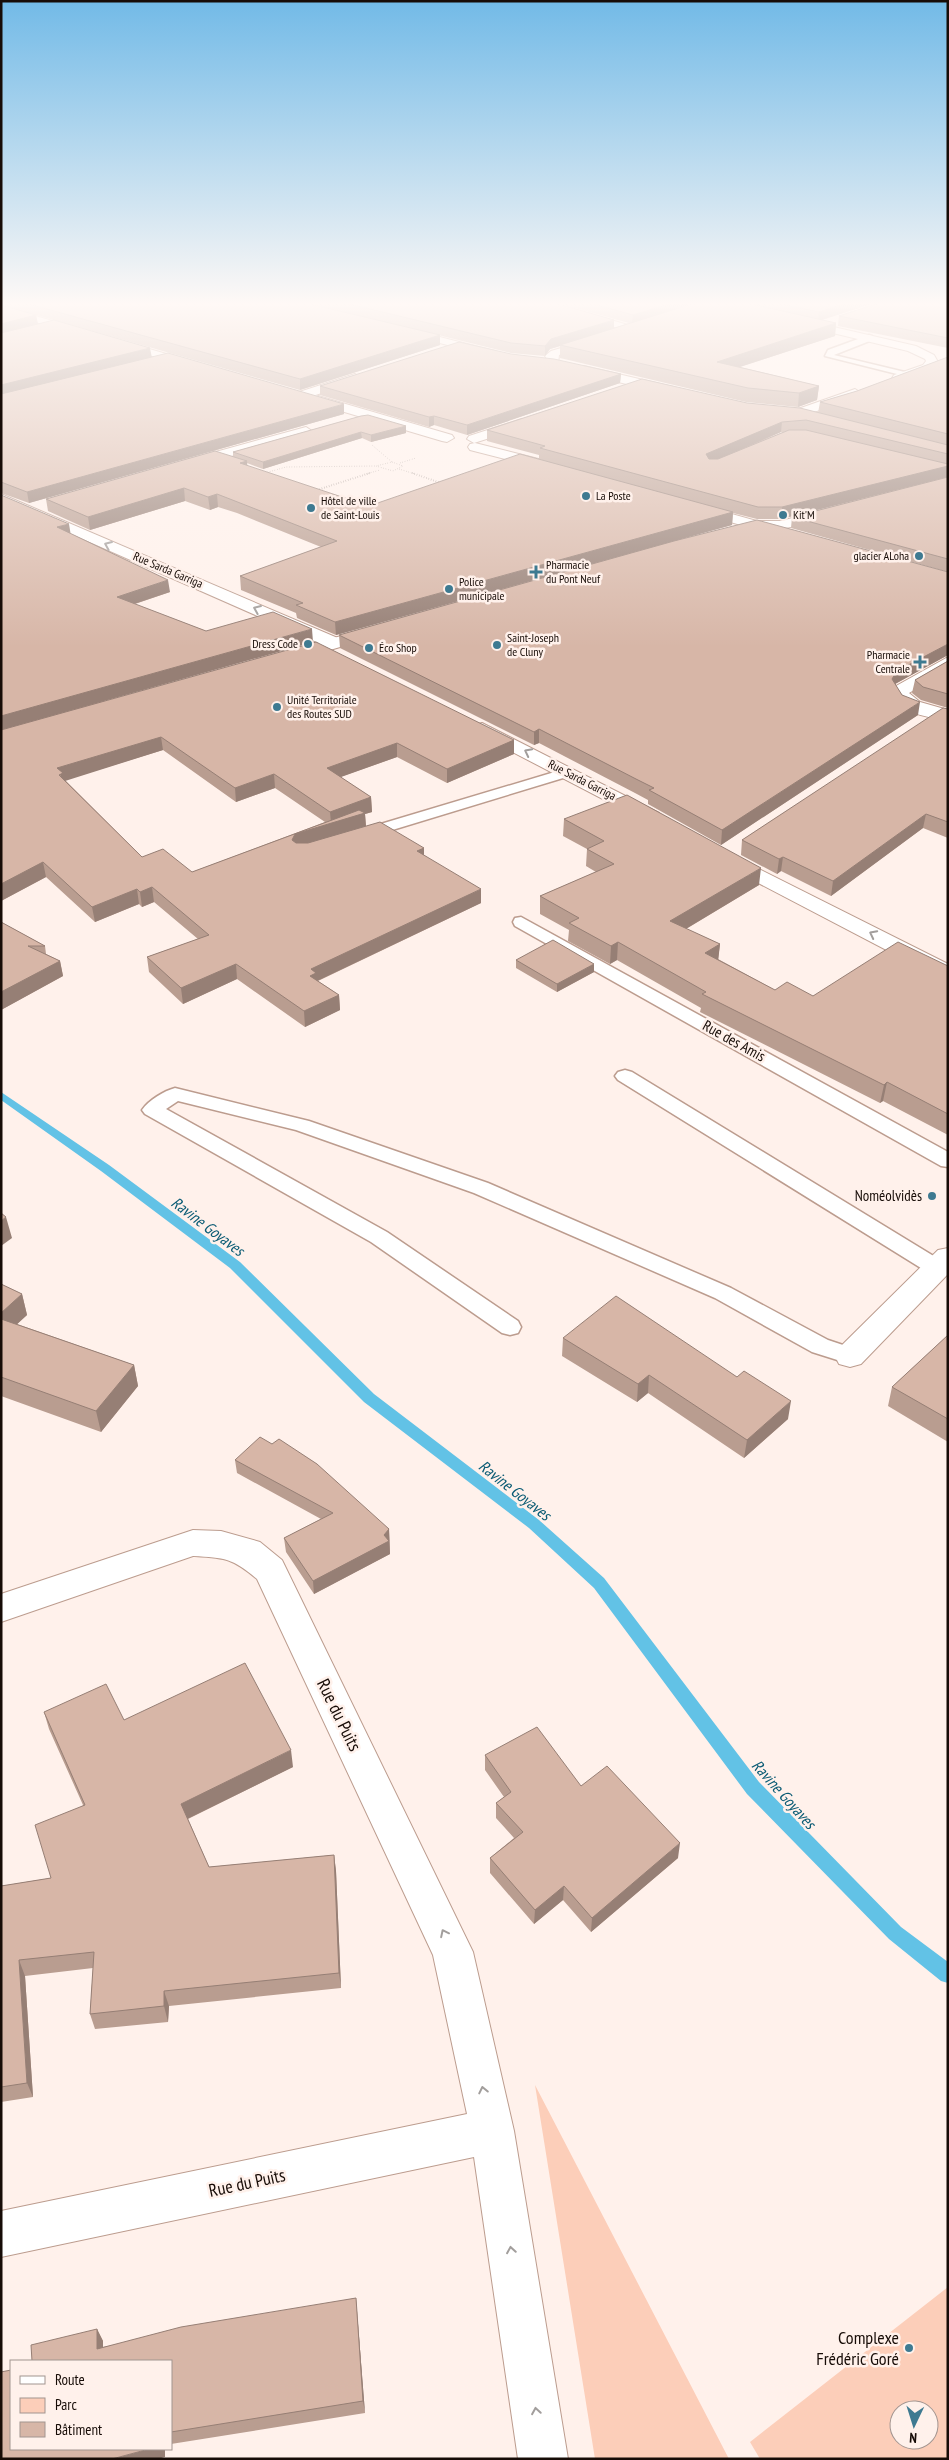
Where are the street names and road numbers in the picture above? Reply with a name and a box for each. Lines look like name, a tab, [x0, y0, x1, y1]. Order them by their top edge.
street label: Rue Sarda Garriga	[131, 548, 205, 591]
street label: Rue Sarda Garriga	[546, 756, 619, 803]
street label: Rue des Amis	[700, 1016, 769, 1066]
street label: Rue du Puits	[312, 1675, 367, 1755]
street label: Rue du Puits	[207, 2163, 287, 2202]

